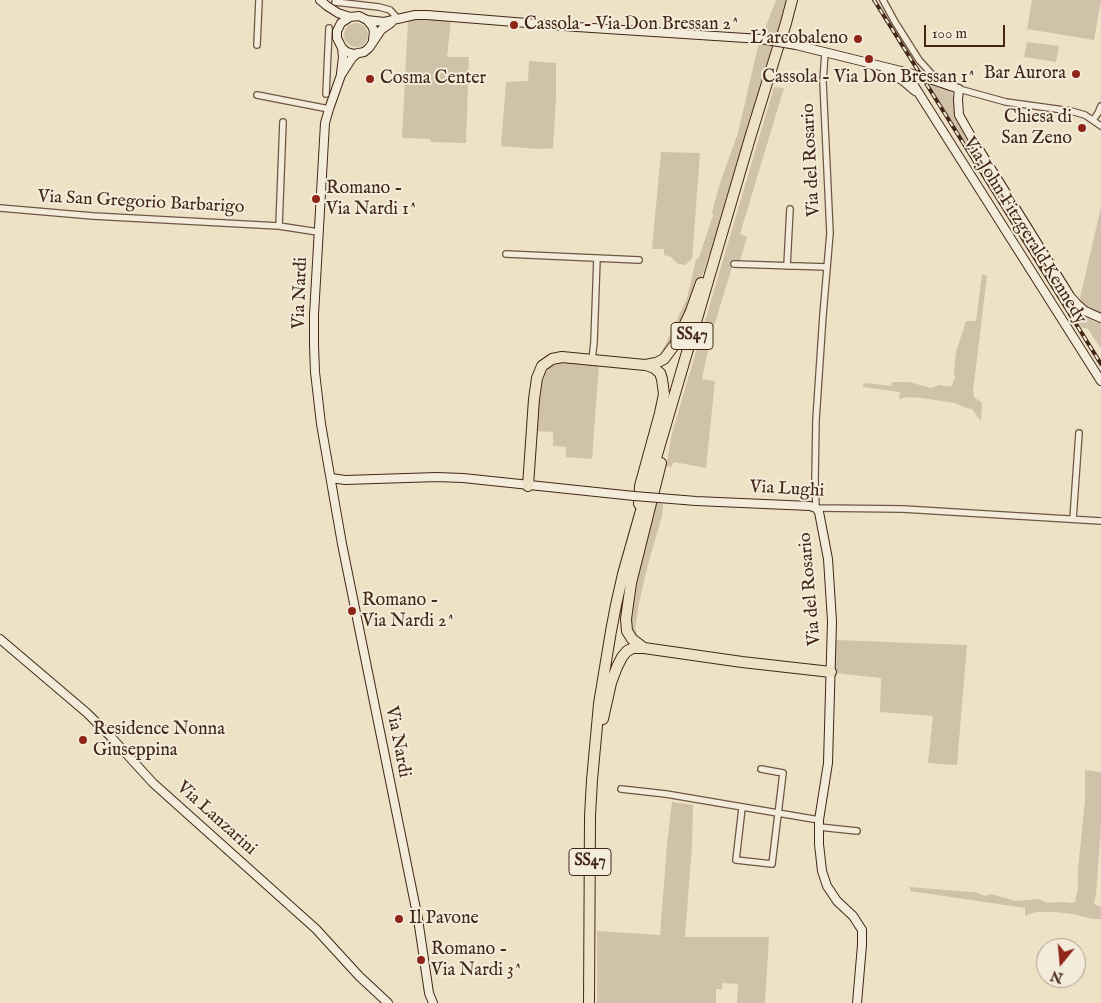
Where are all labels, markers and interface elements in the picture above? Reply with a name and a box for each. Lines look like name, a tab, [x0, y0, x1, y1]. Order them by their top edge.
place label: Cassola - Via Don Bressan 2^	[524, 14, 739, 36]
scale bar	[926, 15, 1007, 47]
marker: Cassola - Via Don Bressan 2^	[508, 19, 520, 31]
text: 100 m	[932, 24, 967, 43]
place label: L'arcobaleno	[750, 28, 848, 50]
marker: L'arcobaleno	[852, 33, 864, 45]
marker: Cassola - Via Don Bressan 1^	[863, 53, 875, 65]
place label: Bar Aurora	[984, 63, 1066, 85]
place label: Cassola - Via Don Bressan 1^	[762, 67, 976, 89]
place label: Cosma Center	[380, 68, 486, 90]
marker: Bar Aurora	[1070, 68, 1082, 80]
marker: Cosma Center	[364, 73, 376, 85]
street label: Via del Rosario	[798, 103, 826, 217]
place label: Chiesa di San Zeno	[1001, 107, 1072, 150]
marker: Chiesa di San Zeno	[1076, 122, 1088, 134]
street label: Via John Fitzgerald Kennedy	[957, 133, 1091, 329]
place label: Romano - Via Nardi 1^	[326, 178, 417, 220]
street label: Via San Gregorio Barbarigo	[37, 187, 245, 219]
marker: Romano - Via Nardi 1^	[310, 193, 322, 205]
street label: Via Nardi	[289, 257, 313, 329]
road number: SS47	[671, 322, 713, 350]
street label: Via Lughi	[749, 477, 825, 503]
street label: Via del Rosario	[795, 532, 827, 646]
place label: Romano - Via Nardi 2^	[362, 590, 455, 632]
marker: Romano - Via Nardi 2^	[346, 605, 358, 617]
street label: Via Nardi	[380, 705, 414, 779]
place label: Residence Nonna Giuseppina	[93, 719, 225, 762]
marker: Residence Nonna Giuseppina	[77, 734, 89, 746]
street label: Via Lanzarini	[171, 777, 261, 861]
road number: SS47	[569, 849, 611, 876]
place label: Il Pavone	[409, 908, 479, 930]
marker: Il Pavone	[393, 913, 405, 925]
north arrow	[1036, 938, 1086, 988]
place label: Romano - Via Nardi 3^	[431, 939, 522, 982]
marker: Romano - Via Nardi 3^	[415, 954, 427, 966]
text: N	[1048, 966, 1065, 987]

